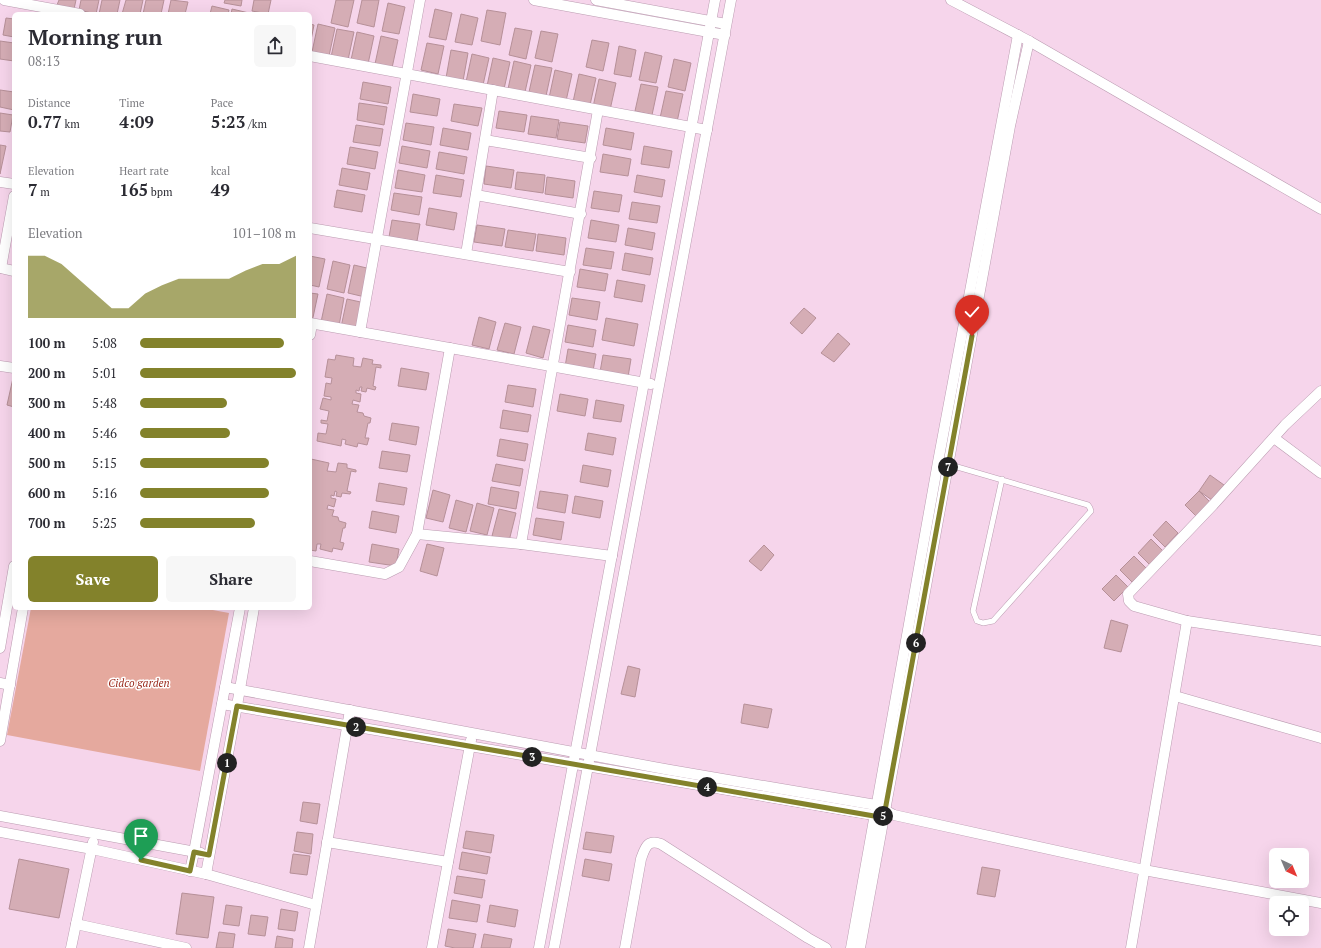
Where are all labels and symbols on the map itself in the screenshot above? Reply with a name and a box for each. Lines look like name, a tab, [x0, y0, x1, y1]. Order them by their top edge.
pin	[955, 295, 989, 336]
pin: 7	[938, 457, 958, 477]
pin: 6	[906, 633, 926, 653]
park label: Cidco garden	[108, 676, 170, 690]
pin: 2	[346, 717, 366, 737]
pin: 3	[522, 747, 542, 767]
pin: 1	[217, 753, 237, 773]
pin: 4	[697, 777, 717, 797]
pin: 5	[873, 806, 893, 826]
pin	[124, 819, 158, 860]
north arrow	[1269, 848, 1309, 888]

